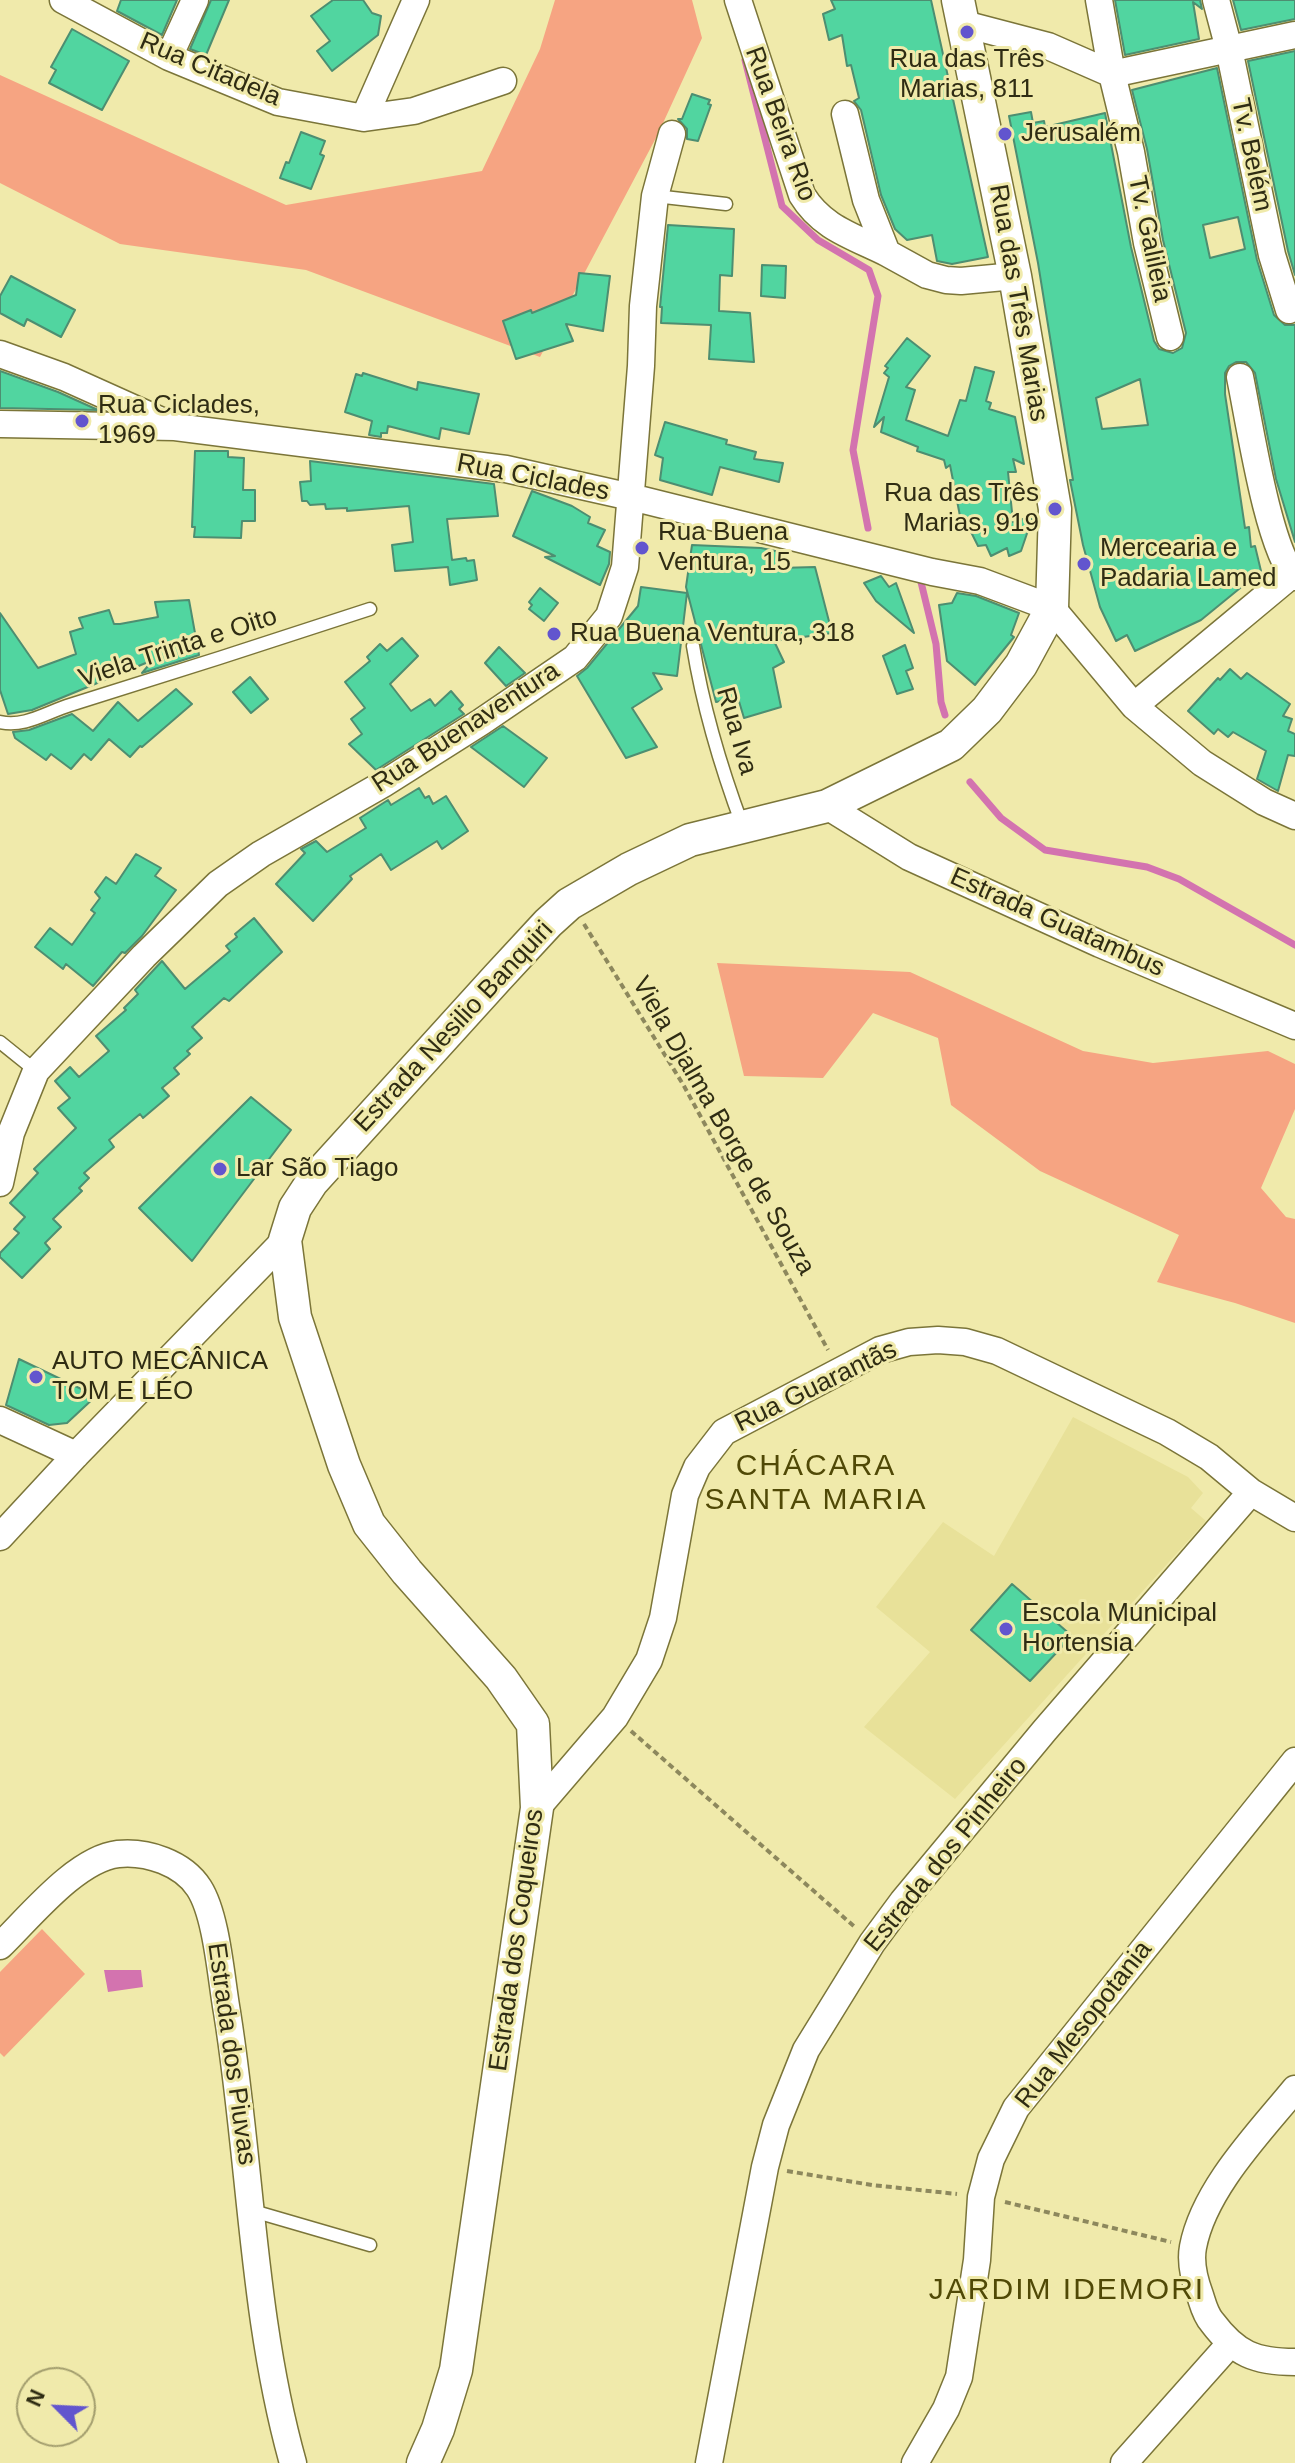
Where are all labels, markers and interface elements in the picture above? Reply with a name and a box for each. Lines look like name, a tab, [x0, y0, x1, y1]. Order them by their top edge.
marker: Rua das Três Marias, 811	[958, 23, 976, 41]
street label: Rua Citadela	[135, 26, 285, 114]
street label: Rua Beira Rio	[738, 43, 822, 205]
place label: Rua das Três Marias, 811	[889, 44, 1045, 106]
street label: Tv. Belém	[1224, 95, 1278, 215]
place label: Jerusalém	[1021, 118, 1141, 150]
marker: Jerusalém	[996, 125, 1014, 143]
street label: Tv. Galileia	[1120, 173, 1178, 305]
street label: Rua das Três Marias	[982, 182, 1054, 424]
place label: Rua Ciclades, 1969	[98, 390, 260, 452]
marker: Rua Ciclades, 1969	[73, 412, 91, 430]
street label: Rua Ciclades	[454, 448, 612, 508]
place label: Rua das Três Marias, 919	[884, 478, 1039, 540]
marker: Rua das Três Marias, 919	[1046, 500, 1064, 518]
place label: Rua Buena Ventura, 15	[658, 517, 791, 578]
place label: Mercearia e Padaria Lamed	[1100, 533, 1276, 594]
marker: Rua Buena Ventura, 15	[633, 539, 651, 557]
marker: Mercearia e Padaria Lamed	[1075, 555, 1093, 573]
street label: Viela Trinta e Oito	[75, 601, 281, 695]
place label: Rua Buena Ventura, 318	[570, 618, 855, 650]
marker: Rua Buena Ventura, 318	[545, 625, 563, 643]
street label: Rua Buenaventura	[367, 656, 565, 800]
street label: Rua Iva	[709, 684, 763, 778]
street label: Estrada Guatambus	[945, 862, 1169, 984]
street label: Estrada Nesilio Banquiri	[348, 915, 560, 1139]
street label: Viela Djalma Borge de Souza	[625, 971, 821, 1281]
place label: Lar São Tiago	[236, 1153, 398, 1185]
marker: Lar São Tiago	[211, 1160, 229, 1178]
street label: Rua Guarantãs	[730, 1334, 902, 1440]
place label: AUTO MECÂNICA TOM E LÉO	[52, 1346, 268, 1408]
marker: AUTO MECÂNICA TOM E LÉO	[27, 1368, 45, 1386]
district label: CHÁCARA SANTA MARIA	[704, 1449, 928, 1520]
place label: Escola Municipal Hortensia	[1022, 1598, 1217, 1660]
marker: Escola Municipal Hortensia	[997, 1620, 1015, 1638]
street label: Estrada dos Pinheiro	[858, 1751, 1034, 1959]
street label: Estrada dos Coqueiros	[483, 1807, 551, 2073]
street label: Rua Mesopotania	[1009, 1935, 1159, 2115]
street label: Estrada dos Piuvas	[200, 1941, 262, 2167]
district label: JARDIM IDEMORI	[929, 2273, 1205, 2309]
north arrow	[16, 2367, 96, 2447]
text: N	[21, 2386, 50, 2410]

